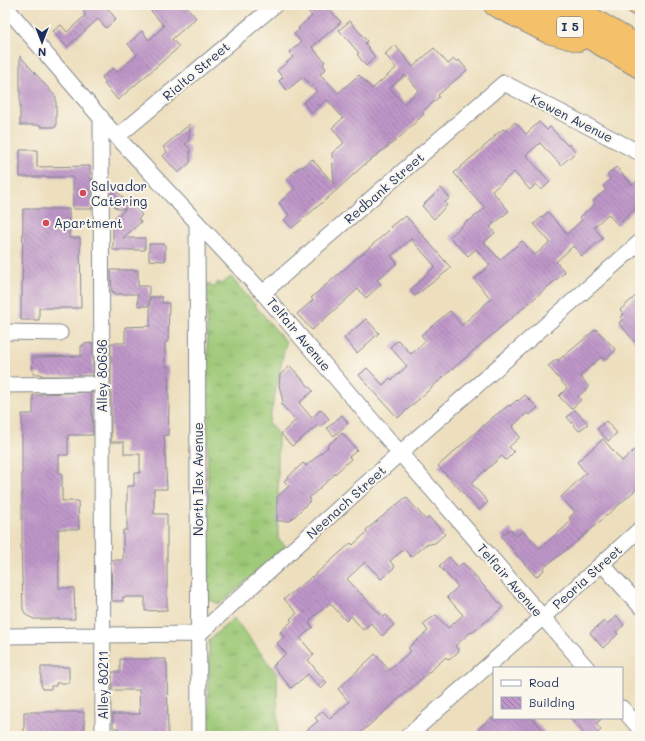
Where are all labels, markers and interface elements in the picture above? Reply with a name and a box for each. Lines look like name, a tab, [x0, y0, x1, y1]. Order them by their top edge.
road number: I 5	[557, 17, 583, 37]
north arrow	[22, 22, 62, 62]
street label: Rialto Street	[159, 37, 233, 104]
text: N	[38, 45, 46, 60]
street label: Kewen Avenue	[528, 89, 616, 146]
street label: Redbank Street	[340, 148, 427, 227]
place label: Salvador Catering	[91, 177, 147, 209]
marker: Salvador Catering	[78, 188, 88, 198]
place label: Apartment	[54, 214, 123, 231]
marker: Apartment	[41, 218, 51, 228]
street label: Telfair Avenue	[264, 293, 335, 374]
street label: Alley 80636	[93, 339, 110, 413]
street label: North Ilex Avenue	[189, 422, 206, 536]
street label: Neenach Street	[302, 461, 389, 542]
street label: Telfair Avenue	[474, 540, 547, 620]
street label: Peoria Street	[548, 541, 625, 612]
street label: Alley 80211	[94, 650, 111, 720]
legend	[493, 667, 623, 719]
text: Road	[529, 674, 559, 690]
text: Building	[529, 694, 575, 710]

